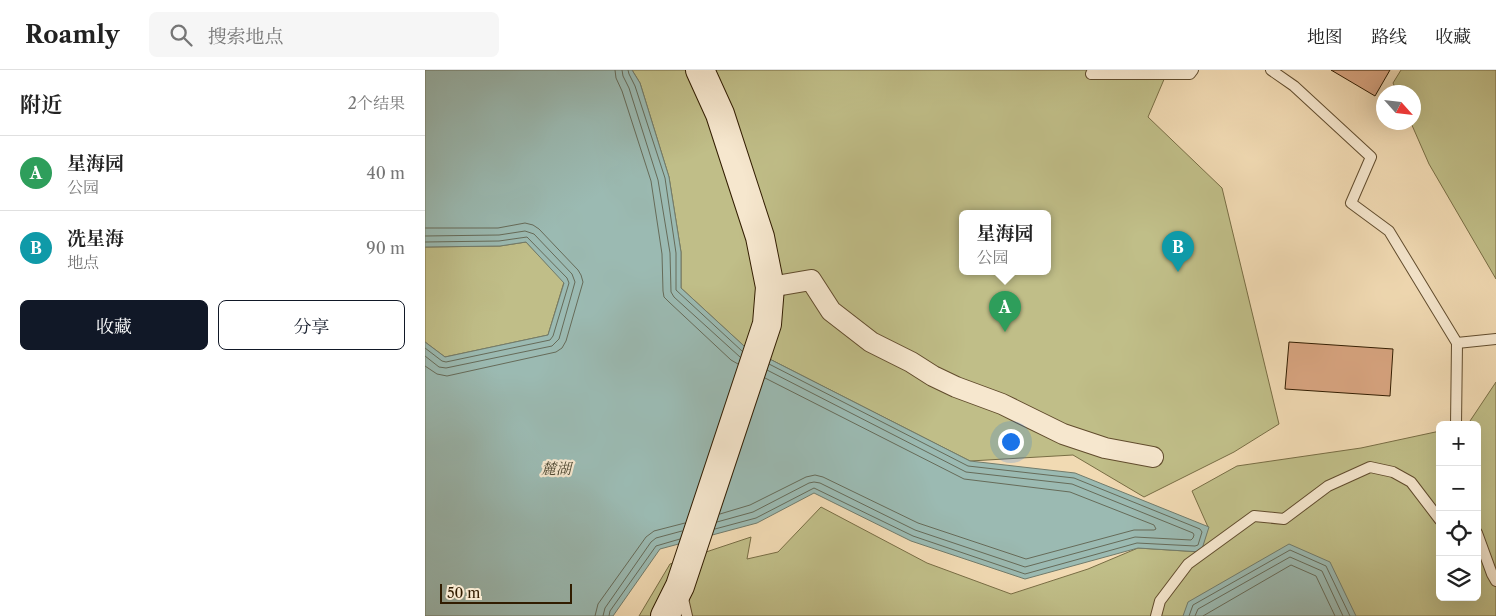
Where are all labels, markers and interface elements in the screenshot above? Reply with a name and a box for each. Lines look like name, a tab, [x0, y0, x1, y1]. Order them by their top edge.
search box	[149, 12, 499, 57]
text: Roamly	[25, 20, 119, 49]
icon: search	[167, 21, 195, 49]
text: 搜索地点	[207, 25, 283, 48]
text: 地图	[1307, 26, 1343, 48]
text: 路线	[1371, 26, 1407, 48]
text: 收藏	[1435, 26, 1471, 48]
north arrow	[1376, 85, 1421, 130]
text: 附近	[20, 92, 62, 117]
text: 2个结果	[348, 93, 405, 113]
text: 星海园	[67, 152, 124, 175]
text: A	[30, 163, 42, 183]
text: 40 m	[366, 163, 405, 183]
text: 公园	[67, 177, 99, 197]
popup	[959, 210, 1051, 275]
text: 星海园	[976, 222, 1034, 245]
text: 冼星海	[67, 227, 124, 250]
pin: B	[1162, 231, 1194, 272]
text: B	[30, 238, 42, 258]
text: 90 m	[366, 238, 405, 258]
text: 公园	[976, 247, 1009, 267]
text: 地点	[67, 252, 99, 272]
pin: A	[989, 291, 1021, 332]
button: 收藏	[20, 300, 208, 350]
button: 分享	[218, 300, 405, 350]
map controls	[1436, 421, 1481, 601]
button: +	[1436, 421, 1481, 466]
your location	[998, 429, 1024, 455]
water label: 麓湖	[541, 459, 574, 478]
button: −	[1436, 466, 1481, 511]
button: locate	[1436, 511, 1481, 556]
button: layers	[1436, 556, 1481, 601]
scale bar	[440, 581, 573, 604]
text: 50 m	[447, 584, 480, 602]

